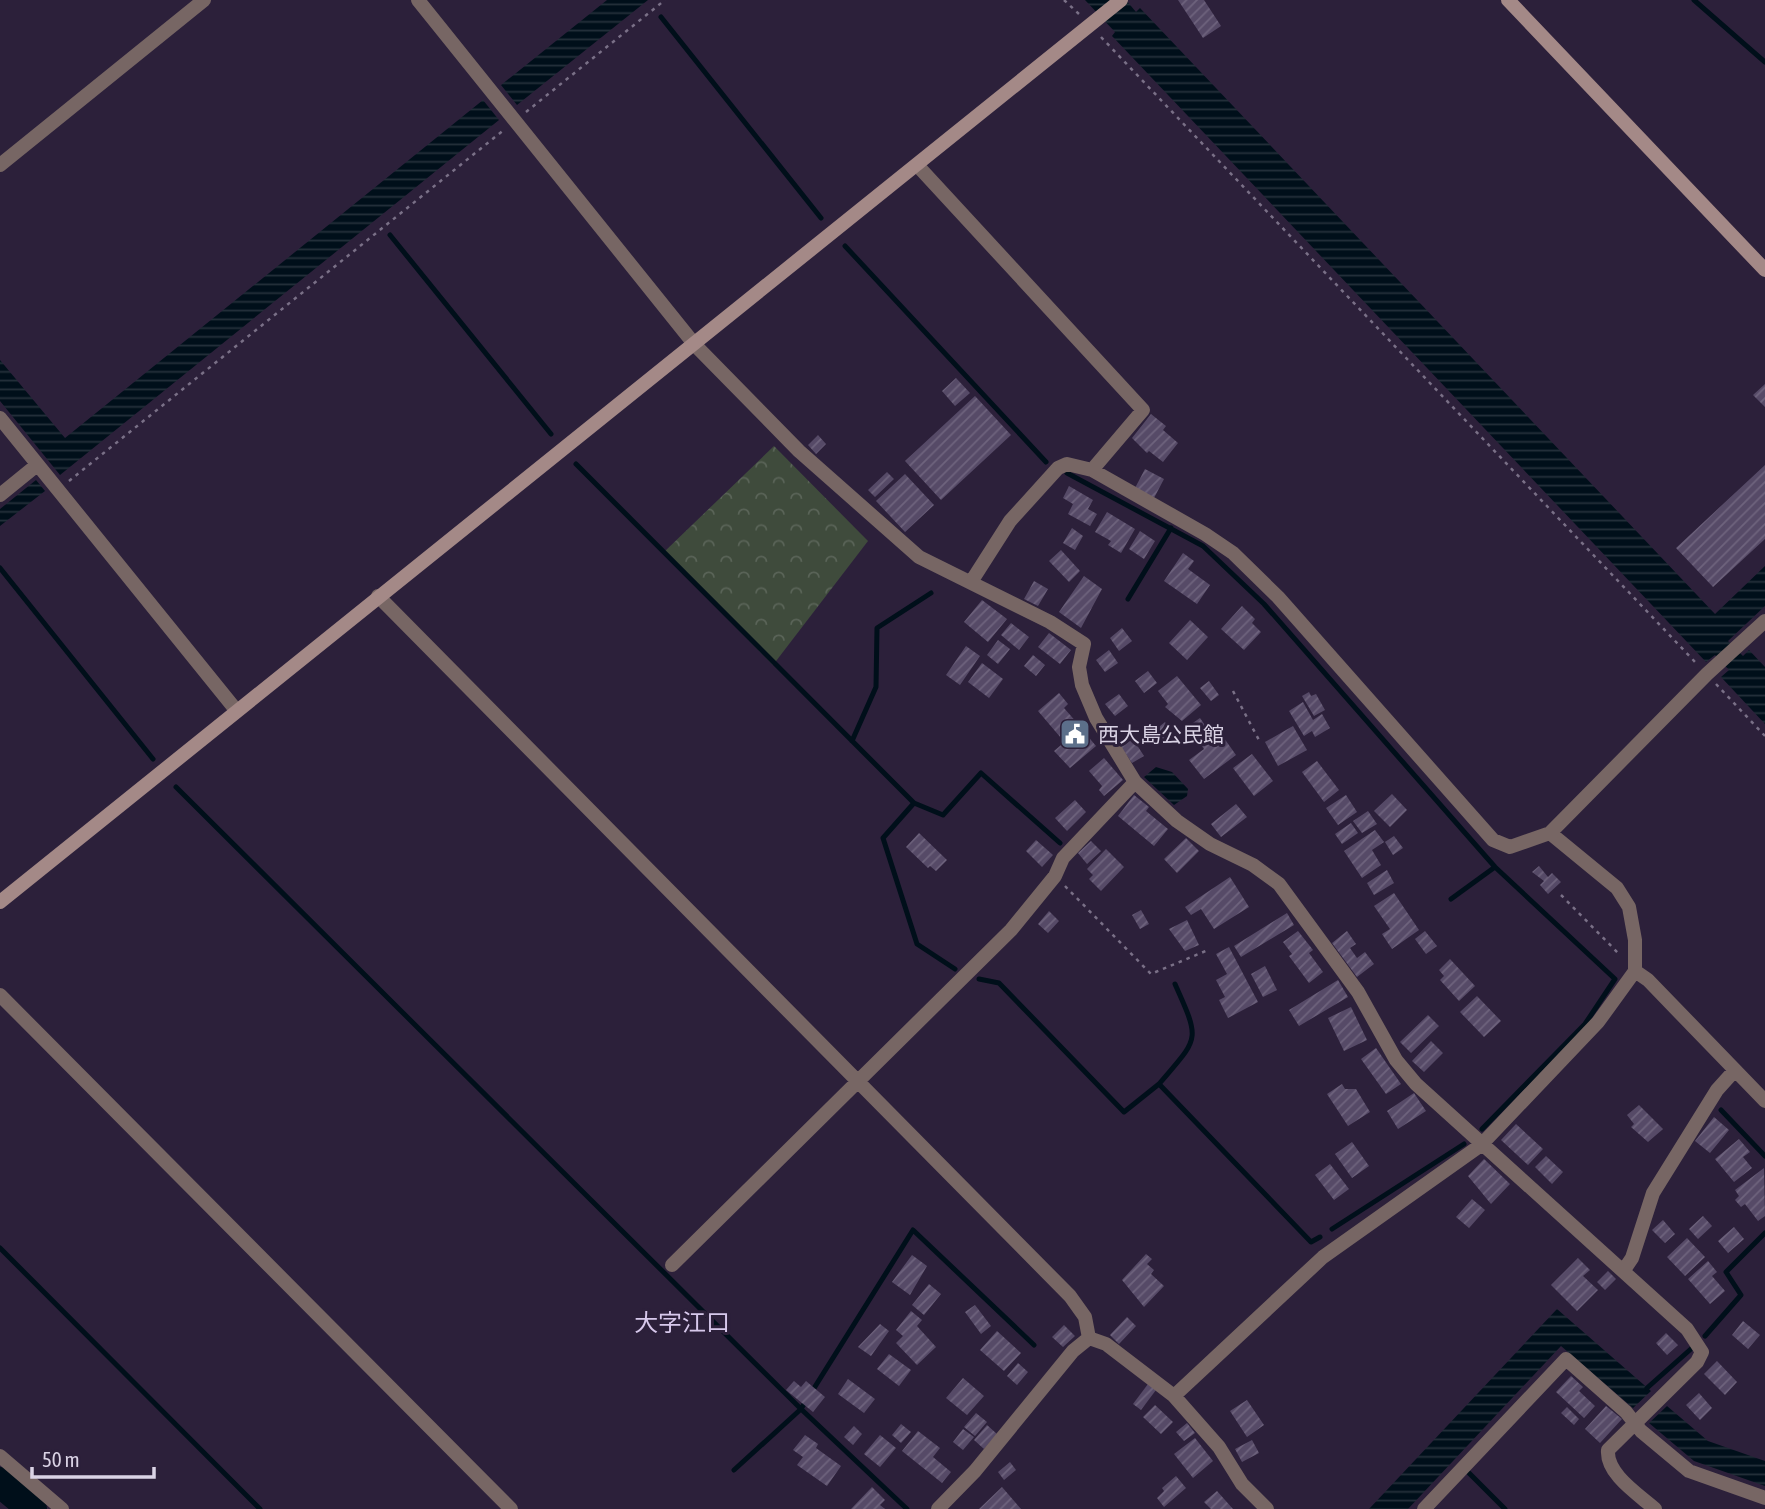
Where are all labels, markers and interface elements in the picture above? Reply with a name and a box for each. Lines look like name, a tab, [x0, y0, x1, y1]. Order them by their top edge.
public building icon: 西大島公民館	[1058, 717, 1092, 751]
place label: 西大島公民館	[1098, 722, 1224, 746]
district label: 大字江口	[634, 1309, 730, 1336]
scale bar	[32, 1436, 154, 1480]
text: 50 m	[42, 1447, 80, 1471]

